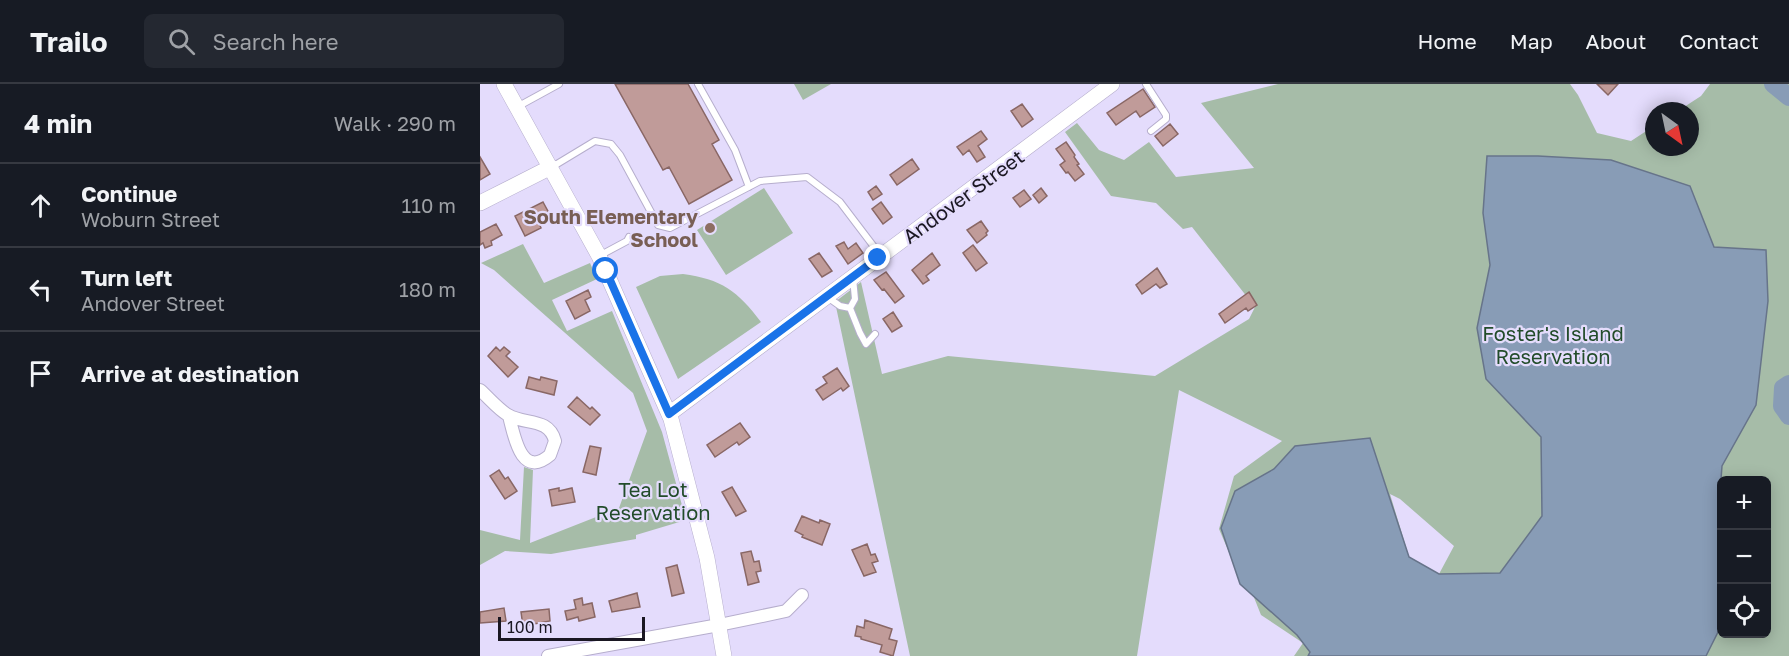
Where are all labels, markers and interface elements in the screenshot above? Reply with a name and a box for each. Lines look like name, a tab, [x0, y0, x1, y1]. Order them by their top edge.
search box	[144, 14, 564, 68]
text: Trailo	[30, 25, 108, 58]
icon: search	[165, 25, 198, 58]
text: Search here	[213, 28, 339, 55]
text: Home	[1417, 28, 1477, 54]
text: Map	[1510, 28, 1553, 54]
text: About	[1586, 28, 1646, 54]
text: Contact	[1679, 28, 1759, 54]
north arrow	[1645, 102, 1699, 156]
text: 4 min	[24, 108, 92, 139]
text: Walk · 290 m	[334, 111, 456, 135]
street label: Andover Street	[898, 144, 1028, 248]
text: Continue	[81, 180, 177, 207]
icon: ahead	[24, 189, 57, 222]
text: 110 m	[402, 193, 456, 217]
place label: South Elementary School	[523, 204, 698, 251]
text: Woburn Street	[81, 207, 220, 231]
marker: South Elementary School	[703, 221, 717, 235]
route end	[864, 244, 890, 270]
route start	[592, 257, 618, 283]
text: Turn left	[81, 264, 172, 291]
icon: left	[24, 273, 57, 306]
text: 180 m	[399, 277, 456, 301]
text: Andover Street	[81, 291, 225, 315]
park label: Foster's Island Reservation	[1482, 321, 1624, 368]
icon: arrive	[24, 357, 57, 390]
text: Arrive at destination	[81, 360, 299, 387]
map controls	[1717, 476, 1771, 638]
button: +	[1717, 476, 1771, 530]
park label: Tea Lot Reservation	[596, 477, 710, 524]
button: −	[1717, 530, 1771, 584]
button: locate	[1717, 584, 1771, 638]
scale bar	[498, 614, 645, 642]
text: 100 m	[507, 617, 553, 637]

